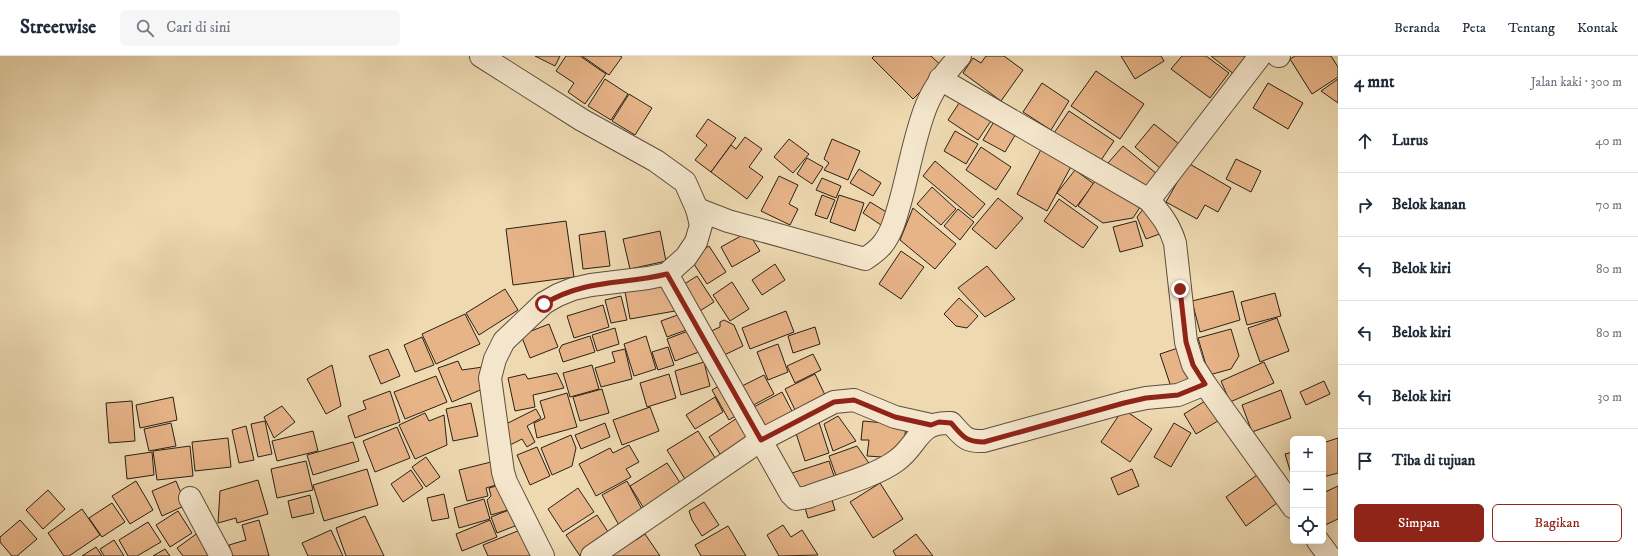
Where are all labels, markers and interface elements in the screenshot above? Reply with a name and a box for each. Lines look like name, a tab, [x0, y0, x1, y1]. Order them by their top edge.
search box	[120, 10, 400, 46]
text: Streetwise	[20, 16, 96, 39]
icon: search	[134, 17, 156, 39]
text: Cari di sini	[166, 18, 230, 37]
text: Beranda	[1394, 19, 1440, 37]
text: Peta	[1462, 19, 1486, 37]
text: Tentang	[1508, 19, 1555, 37]
text: Kontak	[1577, 19, 1618, 37]
text: 4 mnt	[1354, 71, 1394, 93]
text: Jalan kaki · 300 m	[1531, 74, 1622, 90]
icon: ahead	[1354, 130, 1376, 152]
text: Lurus	[1392, 131, 1428, 150]
text: 40 m	[1595, 133, 1622, 149]
icon: right	[1354, 194, 1376, 216]
text: Belok kanan	[1392, 195, 1466, 214]
text: 70 m	[1596, 197, 1622, 213]
icon: left	[1354, 258, 1376, 280]
text: Belok kiri	[1392, 259, 1451, 278]
text: 80 m	[1596, 261, 1622, 277]
route end	[1171, 280, 1189, 298]
route start	[535, 295, 553, 313]
icon: left	[1354, 322, 1376, 344]
text: Belok kiri	[1392, 323, 1451, 342]
text: 80 m	[1596, 325, 1622, 341]
icon: left	[1354, 386, 1376, 408]
text: Belok kiri	[1392, 387, 1451, 406]
text: 30 m	[1598, 389, 1622, 405]
map controls	[1290, 436, 1326, 544]
button: +	[1290, 436, 1326, 472]
icon: arrive	[1354, 450, 1376, 472]
text: Tiba di tujuan	[1392, 451, 1475, 470]
button: −	[1290, 472, 1326, 508]
button: Simpan	[1354, 504, 1484, 542]
button: Bagikan	[1492, 504, 1622, 542]
button: locate	[1290, 508, 1326, 544]

